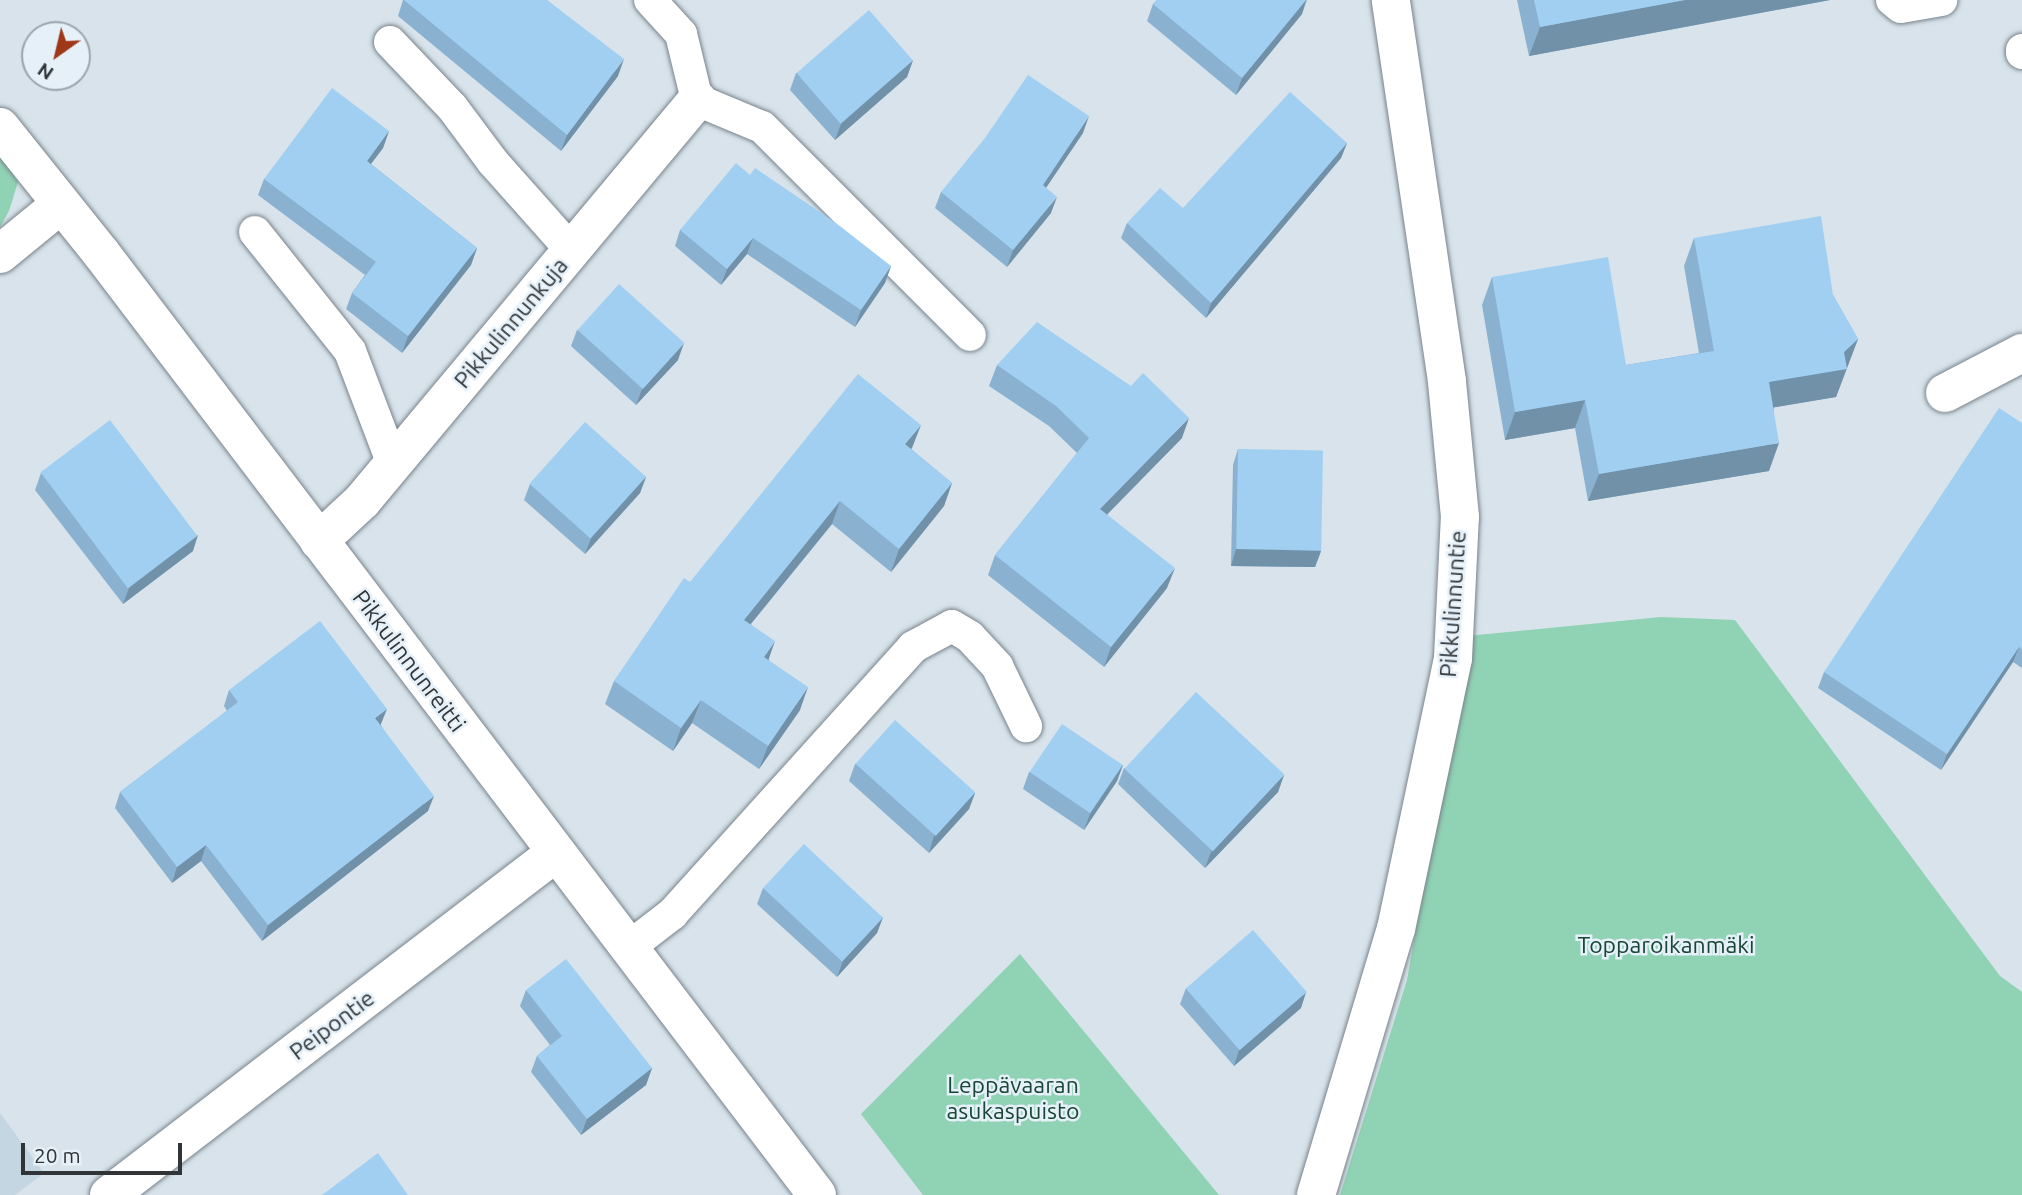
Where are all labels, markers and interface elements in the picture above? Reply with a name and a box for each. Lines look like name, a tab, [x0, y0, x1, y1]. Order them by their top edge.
north arrow	[21, 21, 91, 91]
text: N	[33, 59, 57, 85]
street label: Pikkulinnunkuja	[448, 252, 574, 394]
street label: Pikkulinnuntie	[1434, 530, 1472, 678]
street label: Pikkulinnunreitti	[347, 585, 471, 737]
park label: Topparoikanmäki	[1577, 931, 1755, 959]
street label: Peipontie	[284, 984, 380, 1066]
park label: Leppävaaran asukaspuisto	[947, 1071, 1079, 1125]
scale bar	[24, 1128, 186, 1172]
text: 20 m	[34, 1143, 81, 1167]

